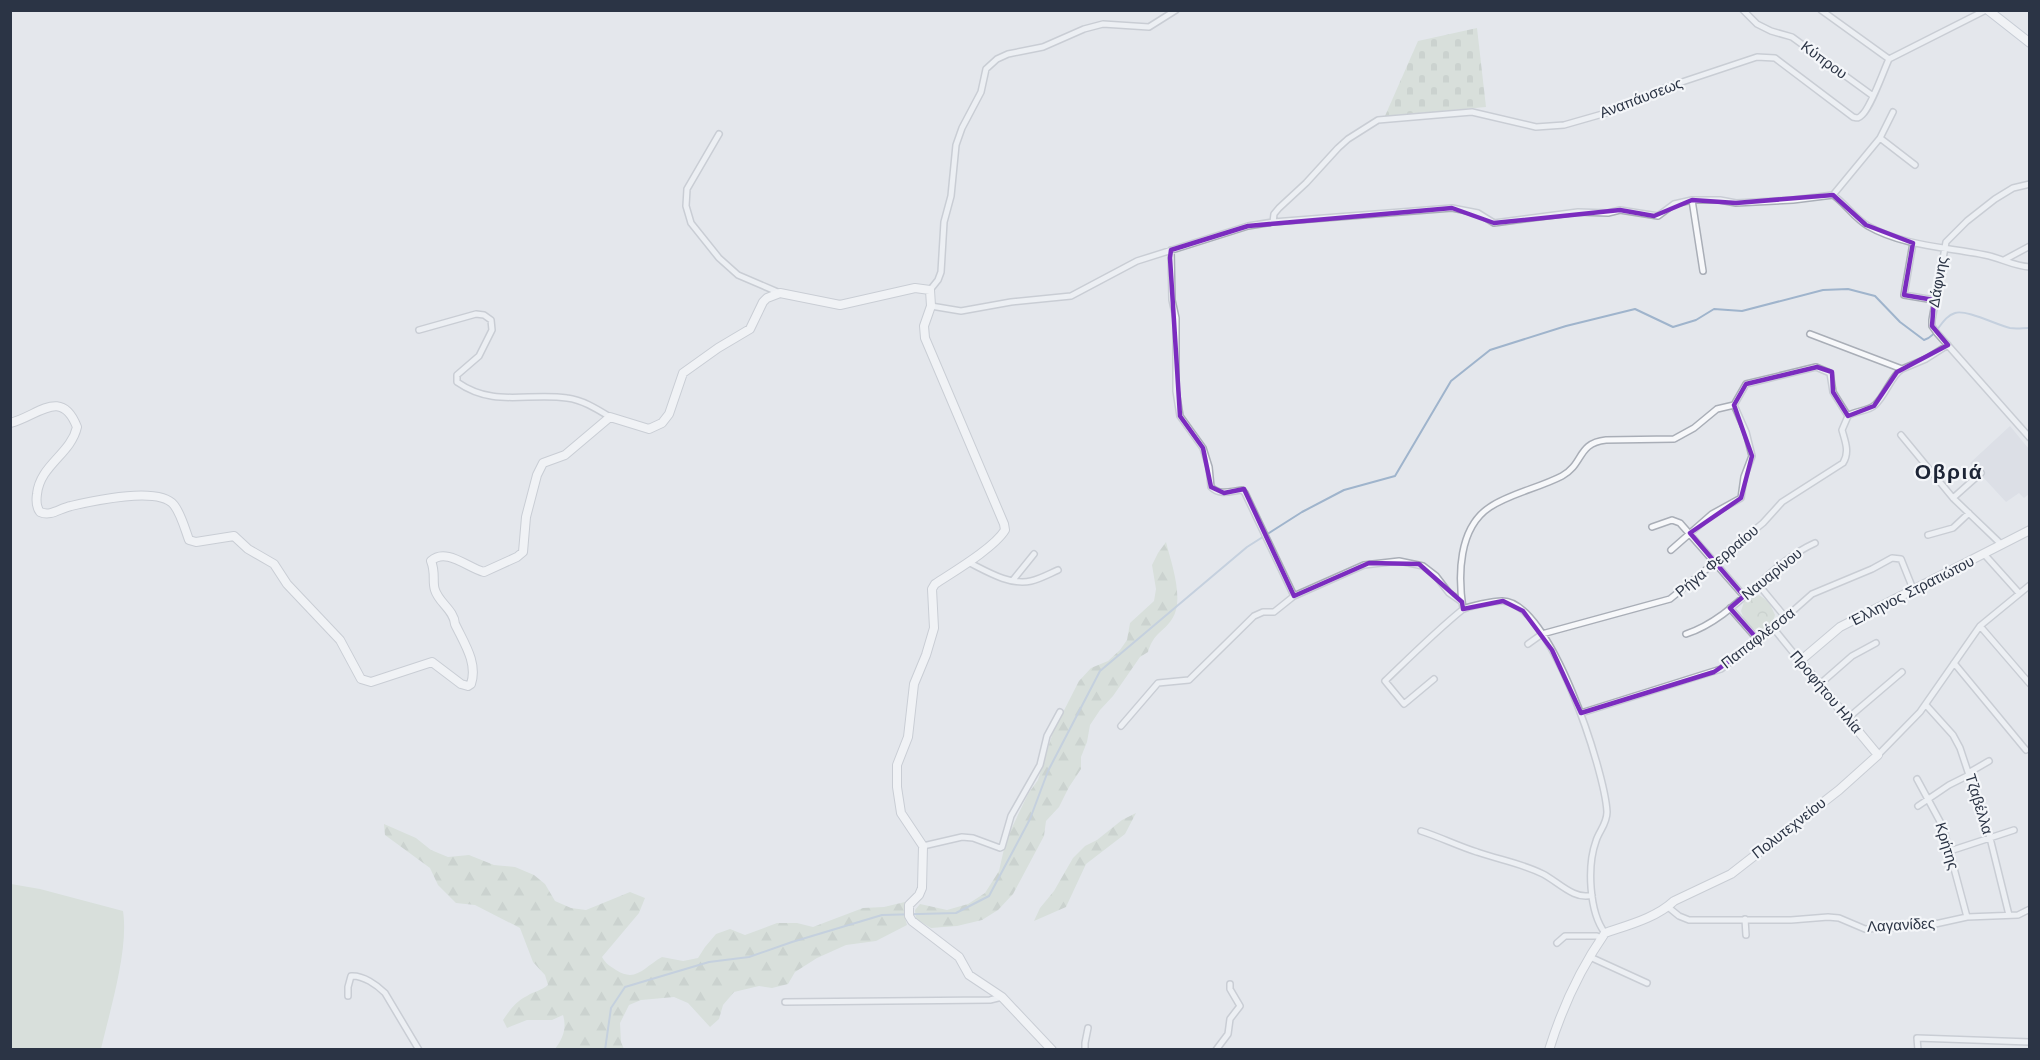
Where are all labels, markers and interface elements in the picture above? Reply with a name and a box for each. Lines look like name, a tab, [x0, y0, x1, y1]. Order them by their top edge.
street label: Κύπρου	[1797, 36, 1851, 84]
street label: Αναπάυσεως	[1597, 73, 1685, 123]
street label: Δάφνης	[1924, 255, 1952, 309]
district label: Οβριά	[1915, 458, 1983, 486]
street label: Ρήγα Φερραίου	[1671, 520, 1763, 602]
street label: Ναυαρίνου	[1738, 543, 1806, 605]
street label: Έλληνος Στρατιώτου	[1846, 551, 1978, 631]
street label: Παπαφλέσσα	[1717, 603, 1799, 673]
street label: Προφήτου Ηλία	[1785, 646, 1867, 738]
street label: Τζαβέλλα	[1960, 771, 1998, 837]
street label: Πολυτεχνείου	[1748, 793, 1830, 863]
street label: Κρήτης	[1930, 820, 1964, 872]
street label: Λαγανίδες	[1867, 913, 1935, 937]

